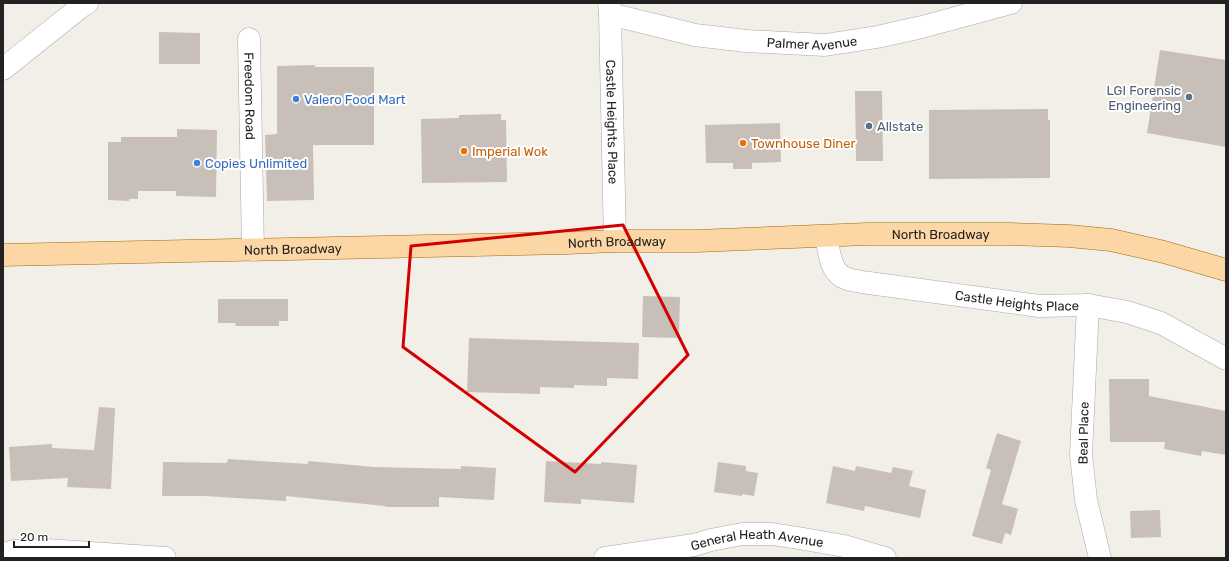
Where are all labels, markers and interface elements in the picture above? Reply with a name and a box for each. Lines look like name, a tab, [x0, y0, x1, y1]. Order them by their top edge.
street label: Palmer Avenue	[766, 33, 858, 53]
street label: Freedom Road	[241, 52, 258, 140]
street label: Castle Heights Place	[603, 59, 621, 184]
place label: LGI Forensic Engineering	[1106, 83, 1181, 114]
place label: Valero Food Mart	[304, 92, 406, 107]
marker: LGI Forensic Engineering	[1184, 92, 1194, 102]
marker: Valero Food Mart	[291, 94, 301, 104]
place label: Allstate	[877, 119, 923, 134]
marker: Allstate	[864, 121, 874, 131]
place label: Townhouse Diner	[751, 136, 855, 151]
marker: Townhouse Diner	[738, 138, 748, 148]
place label: Imperial Wok	[472, 144, 548, 159]
marker: Imperial Wok	[459, 146, 469, 156]
place label: Copies Unlimited	[205, 156, 307, 171]
marker: Copies Unlimited	[192, 158, 202, 168]
street label: North Broadway	[892, 227, 990, 242]
street label: North Broadway	[568, 234, 666, 251]
street label: North Broadway	[244, 241, 342, 258]
street label: Castle Heights Place	[954, 288, 1079, 314]
street label: Beal Place	[1075, 402, 1092, 464]
scale bar	[14, 523, 89, 549]
street label: General Heath Avenue	[689, 527, 825, 554]
text: 20 m	[20, 530, 48, 544]

